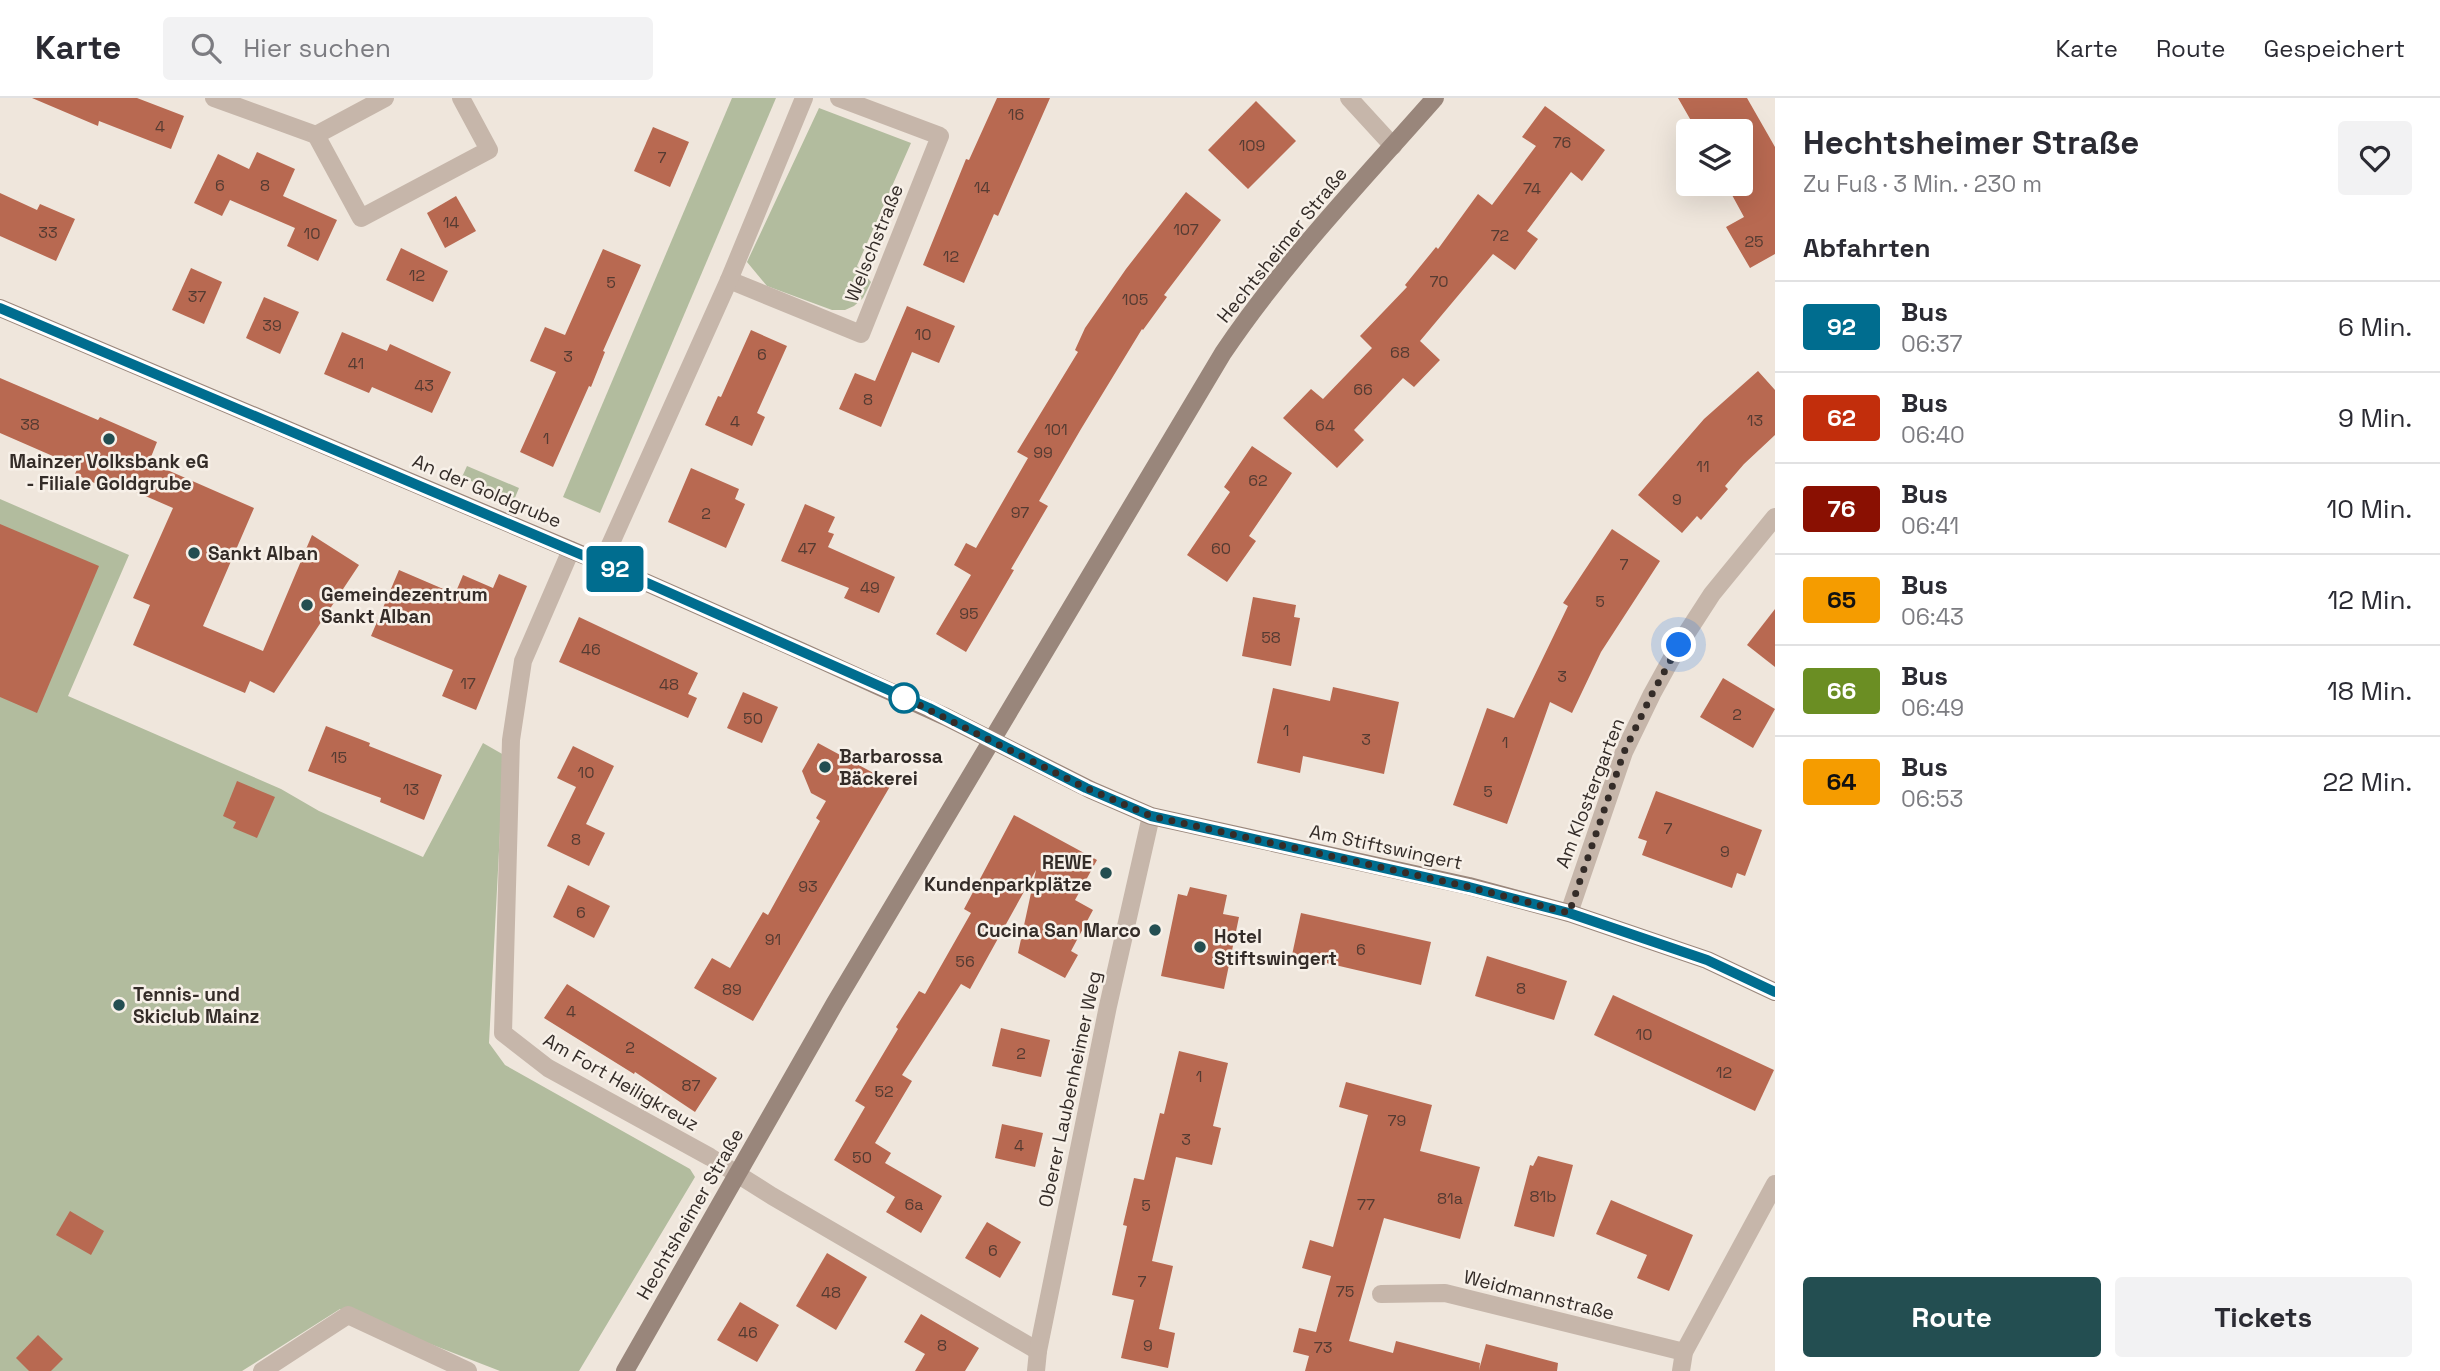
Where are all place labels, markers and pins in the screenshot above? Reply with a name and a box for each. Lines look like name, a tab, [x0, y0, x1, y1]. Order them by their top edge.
marker: Mainzer Volksbank eG - Filiale Goldgrube	[101, 431, 117, 447]
place label: Mainzer Volksbank eG - Filiale Goldgrube	[9, 449, 209, 496]
place label: Sankt Alban	[208, 541, 318, 566]
marker: Sankt Alban	[186, 545, 202, 561]
place label: Gemeindezentrum Sankt Alban	[321, 582, 488, 629]
marker: Gemeindezentrum Sankt Alban	[299, 597, 315, 613]
unlabelled marker	[889, 683, 919, 713]
place label: Barbarossa Bäckerei	[839, 744, 943, 791]
marker: Barbarossa Bäckerei	[817, 759, 833, 775]
place label: REWE Kundenparkplätze	[924, 850, 1092, 897]
marker: REWE Kundenparkplätze	[1098, 865, 1114, 881]
place label: Cucina San Marco	[977, 918, 1141, 943]
marker: Cucina San Marco	[1147, 922, 1163, 938]
place label: Hotel Stiftswingert	[1214, 924, 1337, 971]
marker: Hotel Stiftswingert	[1192, 939, 1208, 955]
place label: Tennis- und Skiclub Mainz	[133, 982, 259, 1029]
marker: Tennis- und Skiclub Mainz	[111, 997, 127, 1013]

